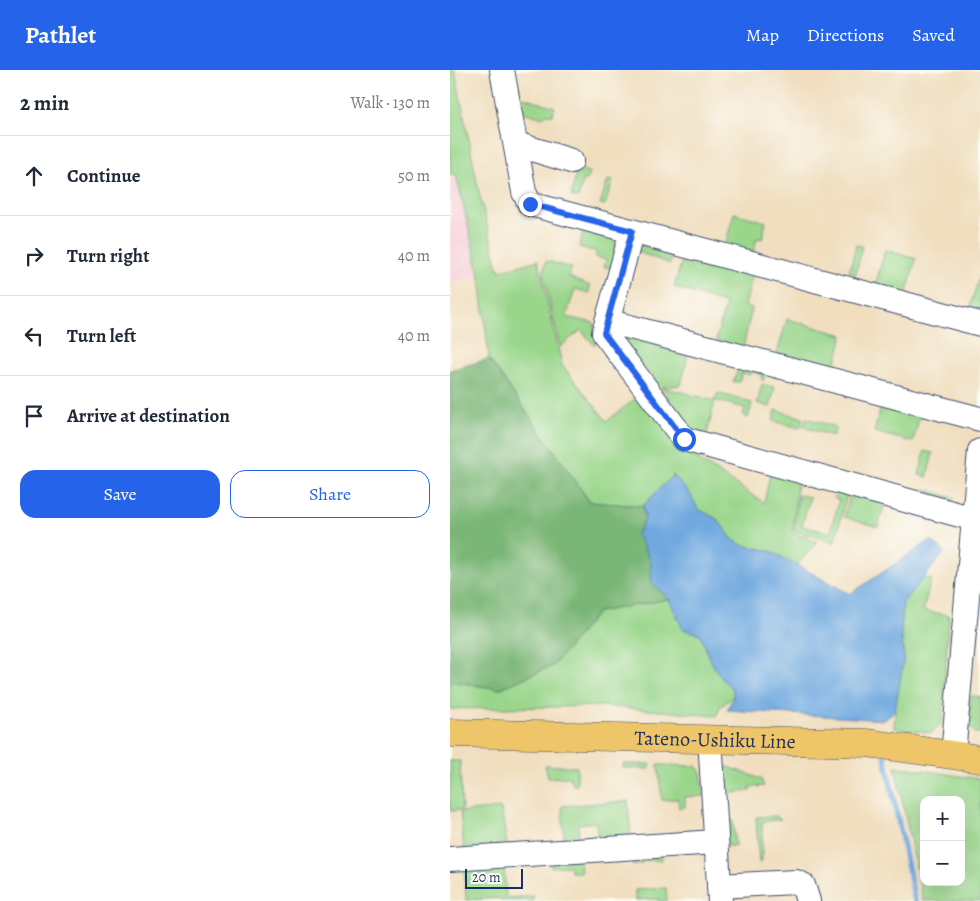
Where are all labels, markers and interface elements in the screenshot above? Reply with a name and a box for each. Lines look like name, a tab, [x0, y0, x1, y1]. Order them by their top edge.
text: Pathlet	[25, 19, 96, 51]
text: Map	[746, 23, 779, 47]
text: Directions	[807, 23, 884, 47]
text: Saved	[912, 23, 955, 47]
text: 2 min	[20, 89, 69, 117]
text: Walk · 130 m	[350, 92, 430, 114]
icon: ahead	[20, 162, 48, 190]
text: Continue	[67, 163, 141, 189]
text: 50 m	[398, 165, 430, 187]
route end	[519, 193, 542, 216]
icon: right	[20, 242, 48, 270]
text: Turn right	[67, 243, 149, 269]
text: 40 m	[398, 245, 430, 267]
icon: left	[20, 322, 48, 350]
text: Turn left	[67, 323, 136, 349]
text: 40 m	[398, 325, 430, 347]
icon: arrive	[20, 402, 48, 430]
text: Arrive at destination	[67, 403, 230, 429]
route start	[673, 428, 696, 451]
button: Save	[20, 470, 220, 518]
button: Share	[230, 470, 430, 518]
street label: Tateno-Ushiku Line	[634, 724, 796, 755]
map controls	[920, 796, 965, 886]
button: +	[920, 796, 965, 841]
button: −	[920, 841, 965, 886]
scale bar	[465, 866, 522, 889]
text: 20 m	[472, 868, 501, 887]

